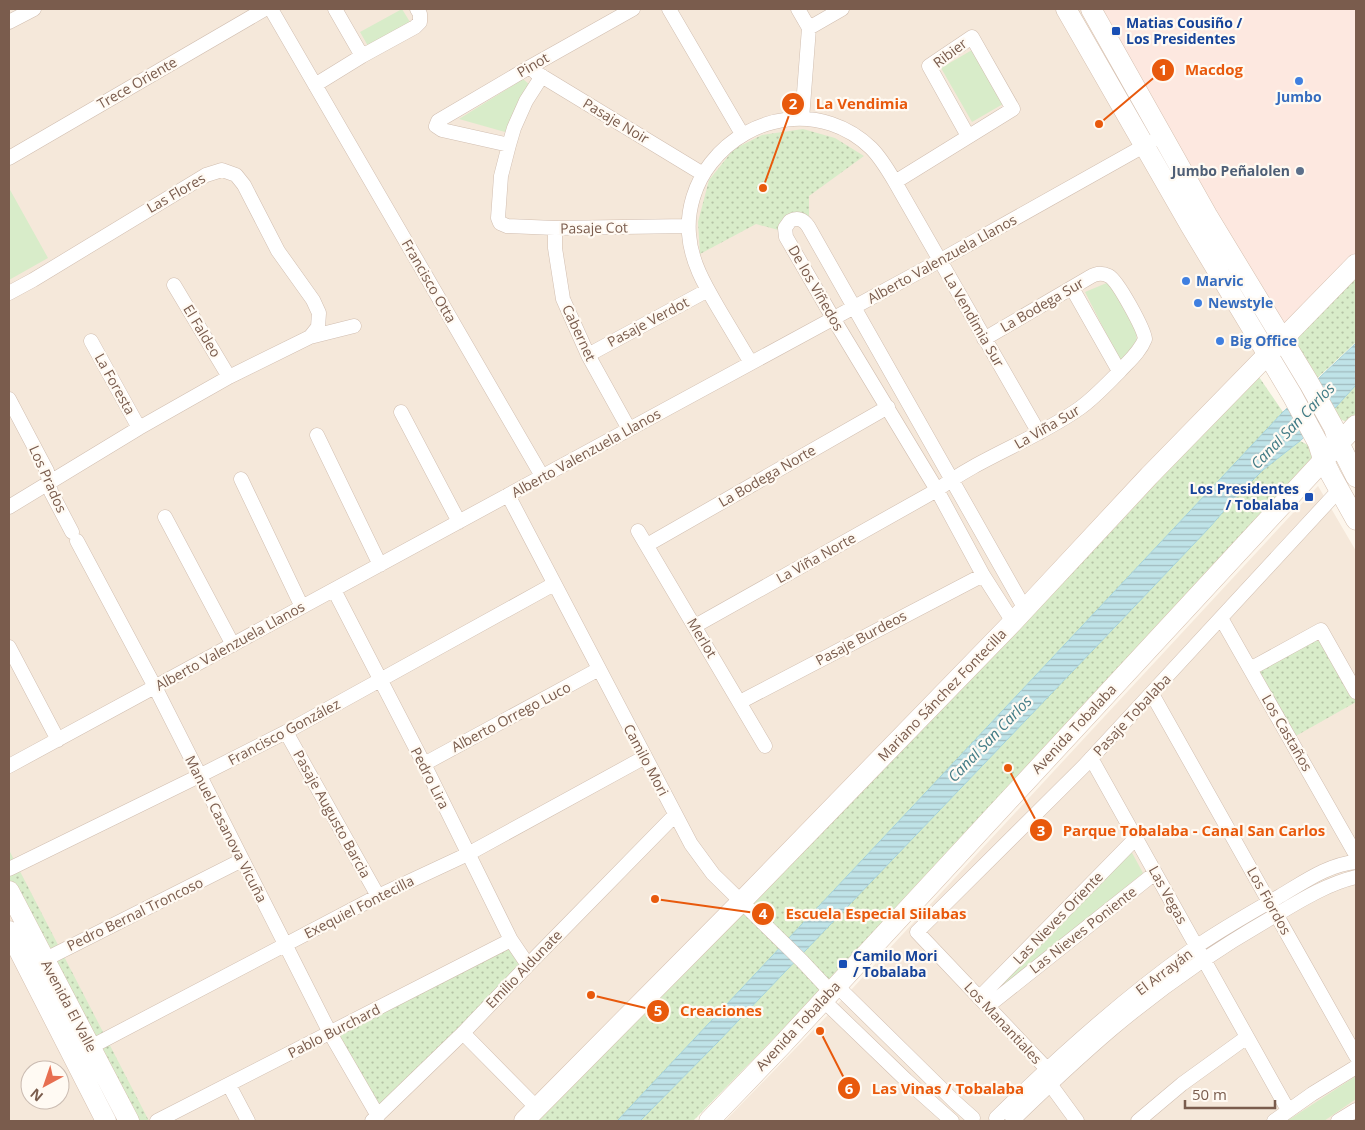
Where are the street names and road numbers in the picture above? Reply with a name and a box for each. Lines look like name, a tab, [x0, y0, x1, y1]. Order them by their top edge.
street label: Ribier	[929, 33, 971, 72]
street label: Pinot	[513, 48, 552, 81]
street label: Trece Oriente	[93, 52, 180, 113]
street label: Pasaje Noir	[580, 93, 653, 148]
street label: Las Flores	[143, 168, 209, 217]
street label: Alberto Valenzuela Llanos	[864, 209, 1020, 308]
street label: Pasaje Cot	[560, 217, 628, 238]
street label: Francisco Otta	[398, 235, 461, 326]
street label: De los Viñedos	[784, 241, 849, 334]
street label: La Vendimia Sur	[940, 269, 1009, 370]
street label: La Bodega Sur	[996, 273, 1087, 336]
street label: Pasaje Verdot	[604, 292, 692, 351]
street label: El Faldeo	[179, 301, 226, 361]
street label: Cabernet	[558, 301, 601, 364]
street label: La Foresta	[91, 350, 140, 418]
street label: La Viña Sur	[1011, 400, 1083, 453]
street label: Alberto Valenzuela Llanos	[508, 403, 664, 502]
street label: La Bodega Norte	[715, 440, 819, 511]
street label: Los Prados	[25, 442, 72, 516]
street label: La Viña Norte	[773, 528, 859, 587]
street label: Alberto Valenzuela Llanos	[152, 596, 308, 695]
street label: Pasaje Burdeos	[812, 605, 910, 670]
street label: Merlot	[683, 614, 722, 661]
street label: Mariano Sánchez Fontecilla	[873, 624, 1010, 765]
street label: Pasaje Tobalaba	[1089, 669, 1175, 760]
street label: Alberto Orrego Luco	[448, 677, 574, 756]
street label: Avenida Tobalaba	[1027, 680, 1120, 778]
street label: Los Castaños	[1258, 691, 1317, 775]
street label: Francisco González	[224, 694, 344, 769]
street label: Camilo Mori	[620, 720, 673, 799]
street label: Pedro Lira	[407, 744, 454, 812]
street label: Pasaje Augusto Barcia	[289, 746, 376, 881]
street label: Manuel Casanova Vicuña	[181, 752, 272, 906]
street label: Las Vegas	[1145, 862, 1192, 927]
street label: Los Fiordos	[1243, 864, 1296, 938]
street label: Las Nieves Oriente	[1008, 867, 1107, 968]
street label: Exequiel Fontecilla	[301, 871, 417, 942]
street label: Pedro Bernal Troncoso	[63, 872, 206, 955]
street label: Las Nieves Poniente	[1025, 882, 1140, 977]
street label: Emilio Aldunate	[481, 925, 566, 1012]
street label: El Arrayán	[1131, 944, 1196, 999]
street label: Avenida El Valle	[37, 956, 102, 1055]
street label: Avenida Tobalaba	[751, 977, 844, 1075]
street label: Los Manantiales	[960, 978, 1047, 1068]
street label: Pablo Burchard	[284, 999, 383, 1062]

